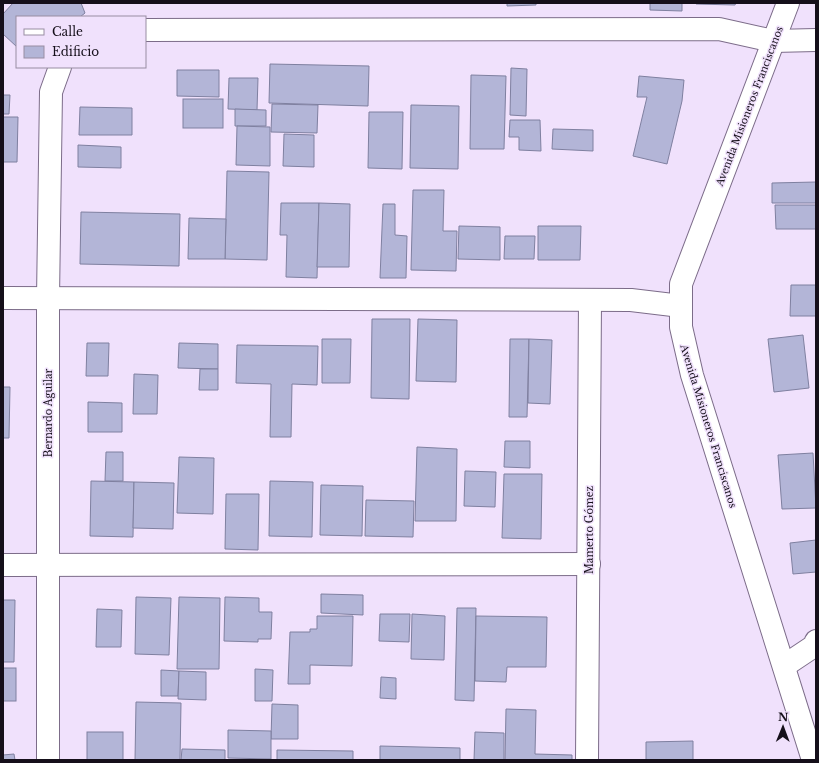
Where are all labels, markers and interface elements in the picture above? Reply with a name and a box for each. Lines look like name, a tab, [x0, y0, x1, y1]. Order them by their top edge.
legend	[16, 16, 146, 68]
text: Calle	[52, 24, 83, 39]
street label: Avenida Misioneros Franciscanos	[713, 24, 786, 189]
text: Edificio	[52, 44, 99, 59]
street label: Avenida Misioneros Franciscanos	[677, 342, 740, 510]
street label: Bernardo Aguilar	[42, 369, 55, 457]
street label: Mamerto Gómez	[583, 486, 596, 574]
north arrow	[763, 707, 803, 747]
text: N	[778, 710, 789, 724]

